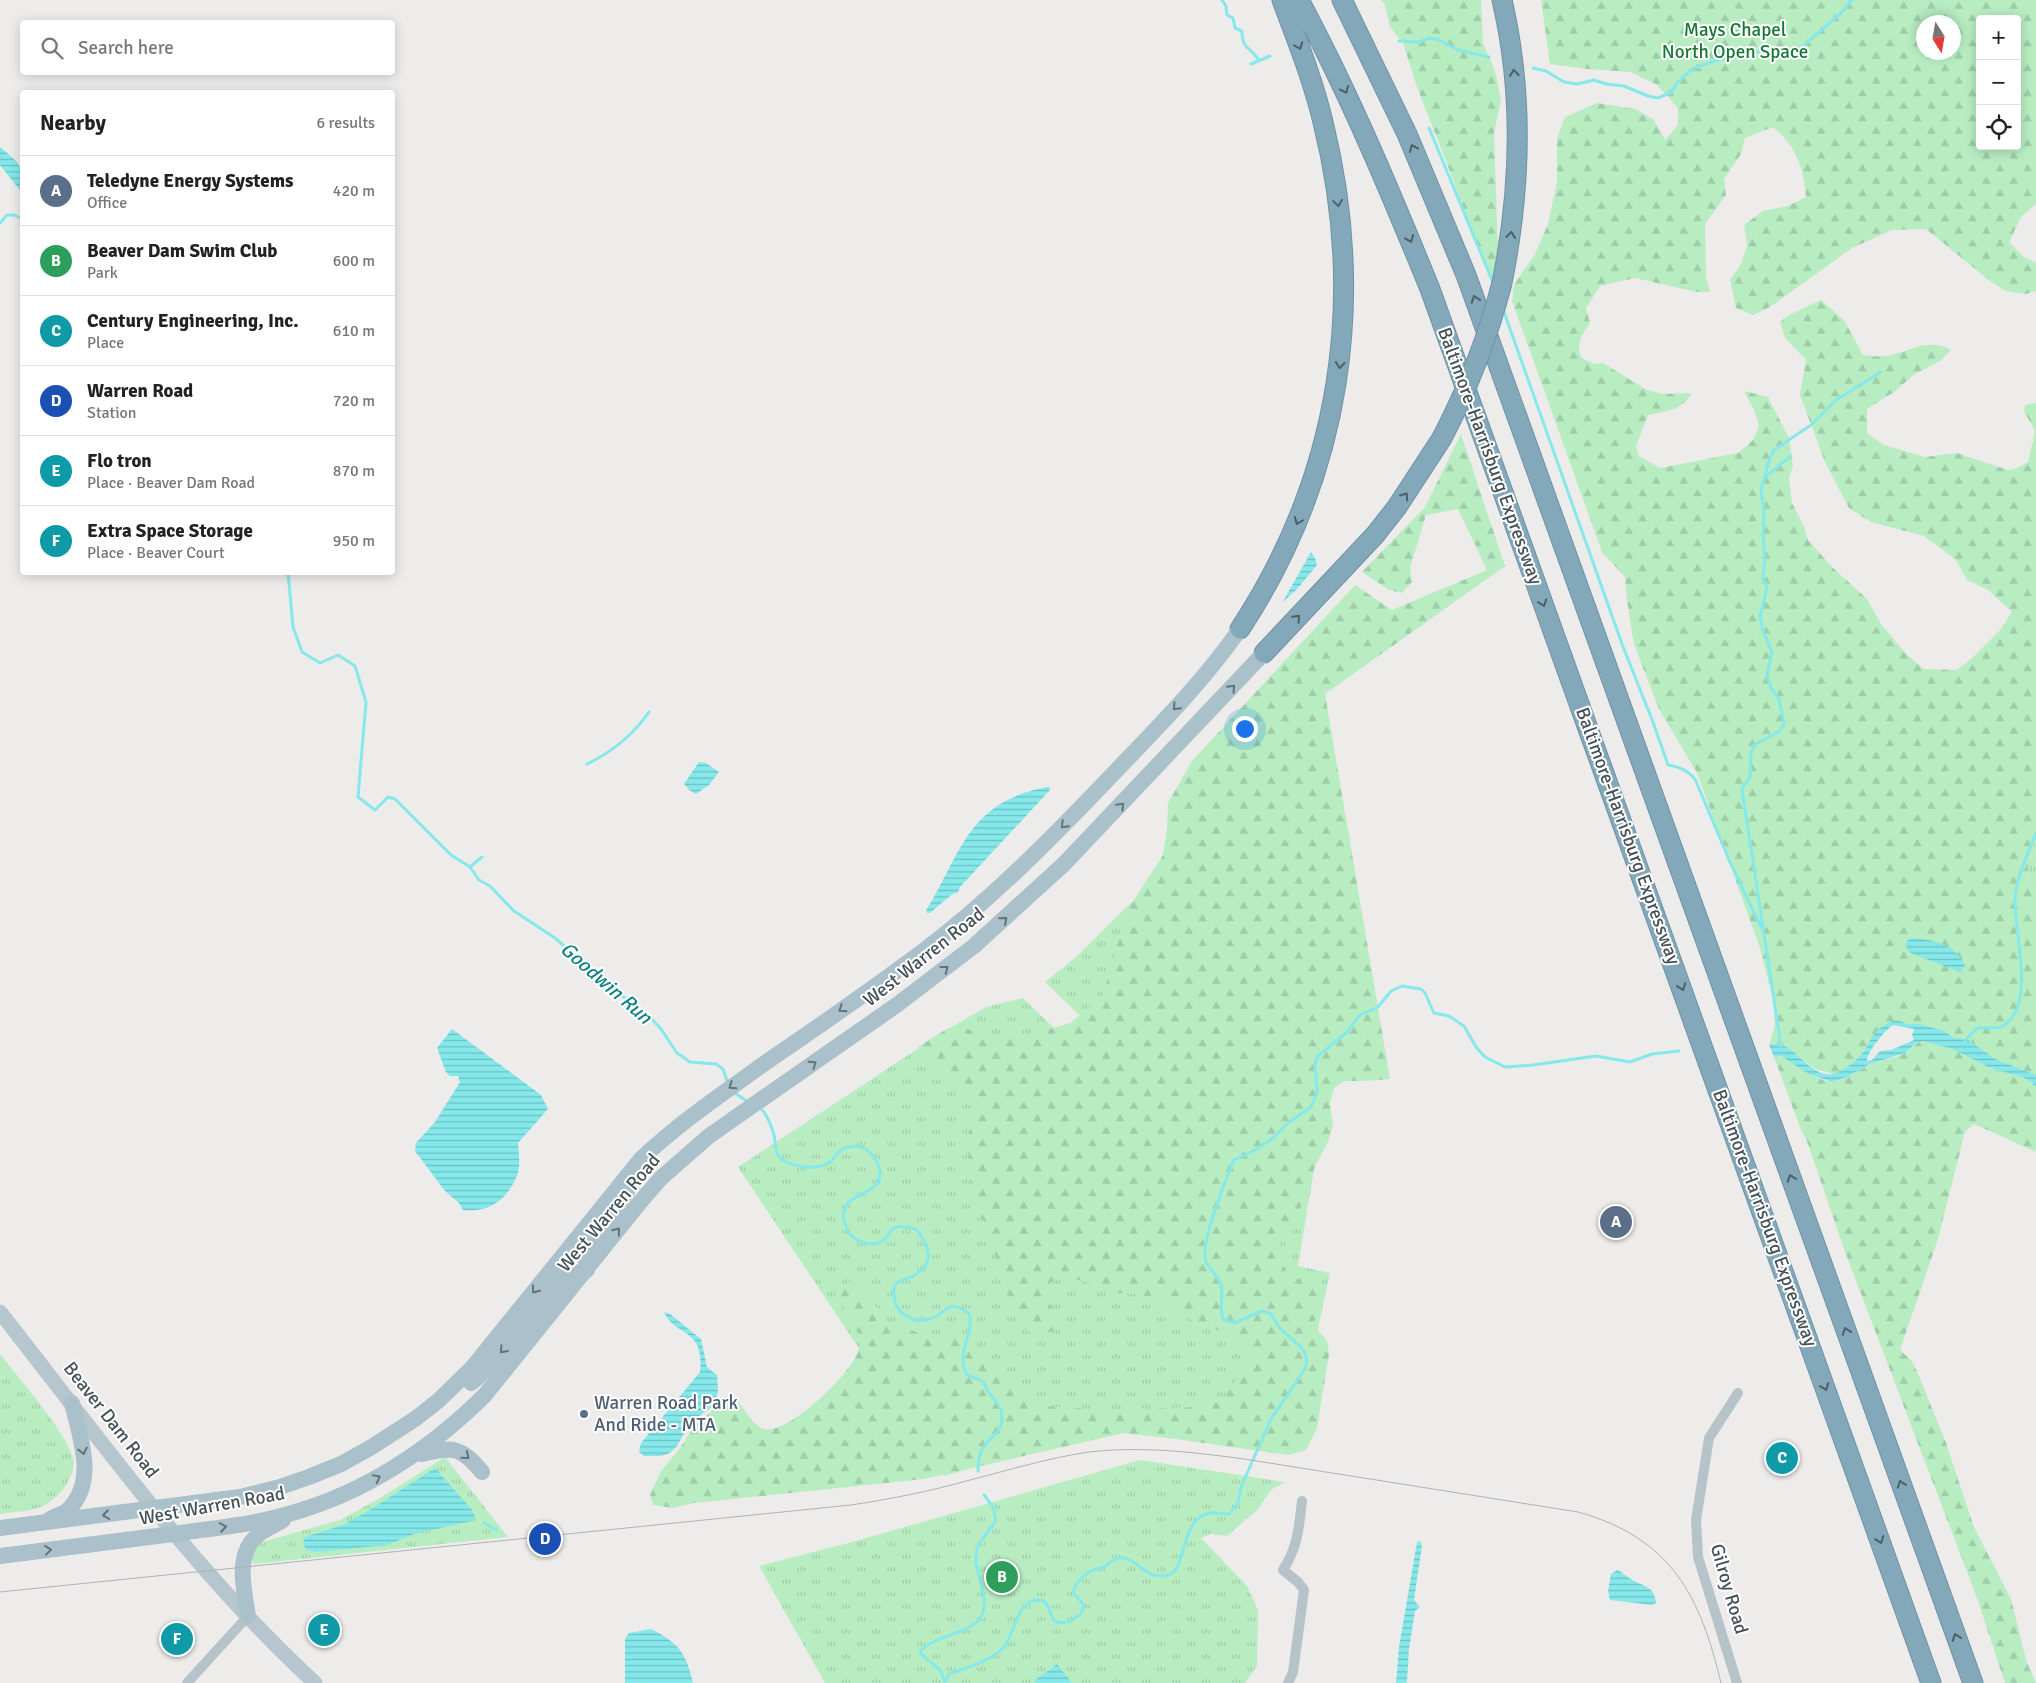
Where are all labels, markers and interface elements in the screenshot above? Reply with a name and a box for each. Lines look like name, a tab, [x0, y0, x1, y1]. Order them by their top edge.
north arrow	[1916, 15, 1961, 60]
map controls	[1976, 15, 2021, 150]
button: +	[1976, 15, 2021, 60]
park label: Mays Chapel North Open Space	[1662, 18, 1808, 64]
search box	[20, 20, 395, 75]
icon: search	[38, 34, 66, 62]
text: Search here	[78, 36, 174, 60]
one-way arrow	[1293, 41, 1303, 49]
button: −	[1976, 60, 2021, 105]
one-way arrow	[1509, 69, 1520, 77]
one-way arrow	[1339, 85, 1349, 94]
button: locate	[1976, 105, 2021, 150]
text: Nearby	[40, 110, 106, 136]
text: 6 results	[316, 113, 375, 133]
one-way arrow	[1409, 144, 1420, 153]
text: Teledyne Energy Systems	[87, 169, 294, 193]
text: A	[51, 181, 61, 201]
text: 420 m	[333, 181, 375, 201]
text: Office	[87, 193, 127, 213]
one-way arrow	[1332, 199, 1343, 207]
one-way arrow	[1505, 231, 1516, 239]
one-way arrow	[1404, 234, 1414, 243]
text: Beaver Dam Swim Club	[87, 239, 278, 263]
text: B	[51, 251, 61, 271]
text: 600 m	[333, 251, 375, 271]
text: Park	[87, 263, 118, 283]
one-way arrow	[1471, 295, 1481, 304]
text: Century Engineering, Inc.	[87, 309, 299, 333]
text: C	[51, 321, 61, 341]
text: 610 m	[333, 321, 375, 341]
street label: Baltimore-Harrisburg Expressway	[1432, 324, 1548, 588]
text: Place	[87, 333, 124, 353]
one-way arrow	[1335, 361, 1346, 369]
text: Warren Road	[87, 379, 193, 403]
text: D	[51, 391, 61, 411]
text: 720 m	[333, 391, 375, 411]
text: Station	[87, 403, 137, 423]
text: Flo tron	[87, 449, 152, 473]
text: E	[51, 461, 61, 481]
text: 870 m	[333, 461, 375, 481]
text: Place · Beaver Dam Road	[87, 473, 255, 493]
one-way arrow	[1399, 492, 1408, 502]
one-way arrow	[1294, 517, 1304, 525]
text: Extra Space Storage	[87, 519, 253, 543]
text: F	[52, 531, 60, 551]
text: 950 m	[333, 531, 375, 551]
text: Place · Beaver Court	[87, 543, 225, 563]
one-way arrow	[1537, 599, 1547, 607]
one-way arrow	[1291, 615, 1300, 624]
one-way arrow	[1226, 684, 1235, 693]
one-way arrow	[1173, 702, 1182, 711]
street label: Baltimore-Harrisburg Expressway	[1570, 704, 1686, 968]
your location	[1232, 716, 1258, 742]
one-way arrow	[1115, 803, 1124, 812]
one-way arrow	[1061, 819, 1070, 828]
street label: West Warren Road	[858, 902, 990, 1012]
one-way arrow	[999, 916, 1008, 925]
water label: Goodwin Run	[555, 936, 658, 1030]
one-way arrow	[939, 966, 949, 975]
one-way arrow	[1676, 982, 1686, 990]
one-way arrow	[839, 1003, 848, 1012]
one-way arrow	[807, 1061, 817, 1070]
one-way arrow	[728, 1080, 738, 1089]
street label: Baltimore-Harrisburg Expressway	[1707, 1086, 1823, 1350]
street label: West Warren Road	[552, 1149, 666, 1277]
one-way arrow	[1787, 1175, 1797, 1183]
pin: A	[1600, 1203, 1632, 1241]
one-way arrow	[611, 1228, 620, 1237]
one-way arrow	[533, 1284, 541, 1293]
one-way arrow	[1842, 1328, 1852, 1336]
one-way arrow	[500, 1344, 509, 1353]
street label: Beaver Dam Road	[58, 1357, 164, 1483]
one-way arrow	[1819, 1382, 1829, 1391]
place label: Warren Road Park And Ride - MTA	[594, 1391, 739, 1437]
marker: Warren Road Park And Ride - MTA	[578, 1408, 590, 1420]
pin: C	[1766, 1439, 1798, 1477]
one-way arrow	[77, 1446, 88, 1455]
one-way arrow	[461, 1451, 470, 1460]
one-way arrow	[372, 1474, 381, 1484]
one-way arrow	[1897, 1480, 1907, 1489]
street label: West Warren Road	[137, 1481, 287, 1531]
one-way arrow	[102, 1509, 111, 1519]
pin: D	[529, 1520, 561, 1558]
one-way arrow	[219, 1523, 228, 1533]
one-way arrow	[1874, 1535, 1884, 1544]
street label: Gilroy Road	[1705, 1541, 1753, 1637]
one-way arrow	[45, 1545, 53, 1556]
pin: B	[986, 1558, 1018, 1596]
pin: E	[308, 1611, 340, 1649]
pin: F	[161, 1620, 193, 1658]
one-way arrow	[1952, 1633, 1962, 1642]

